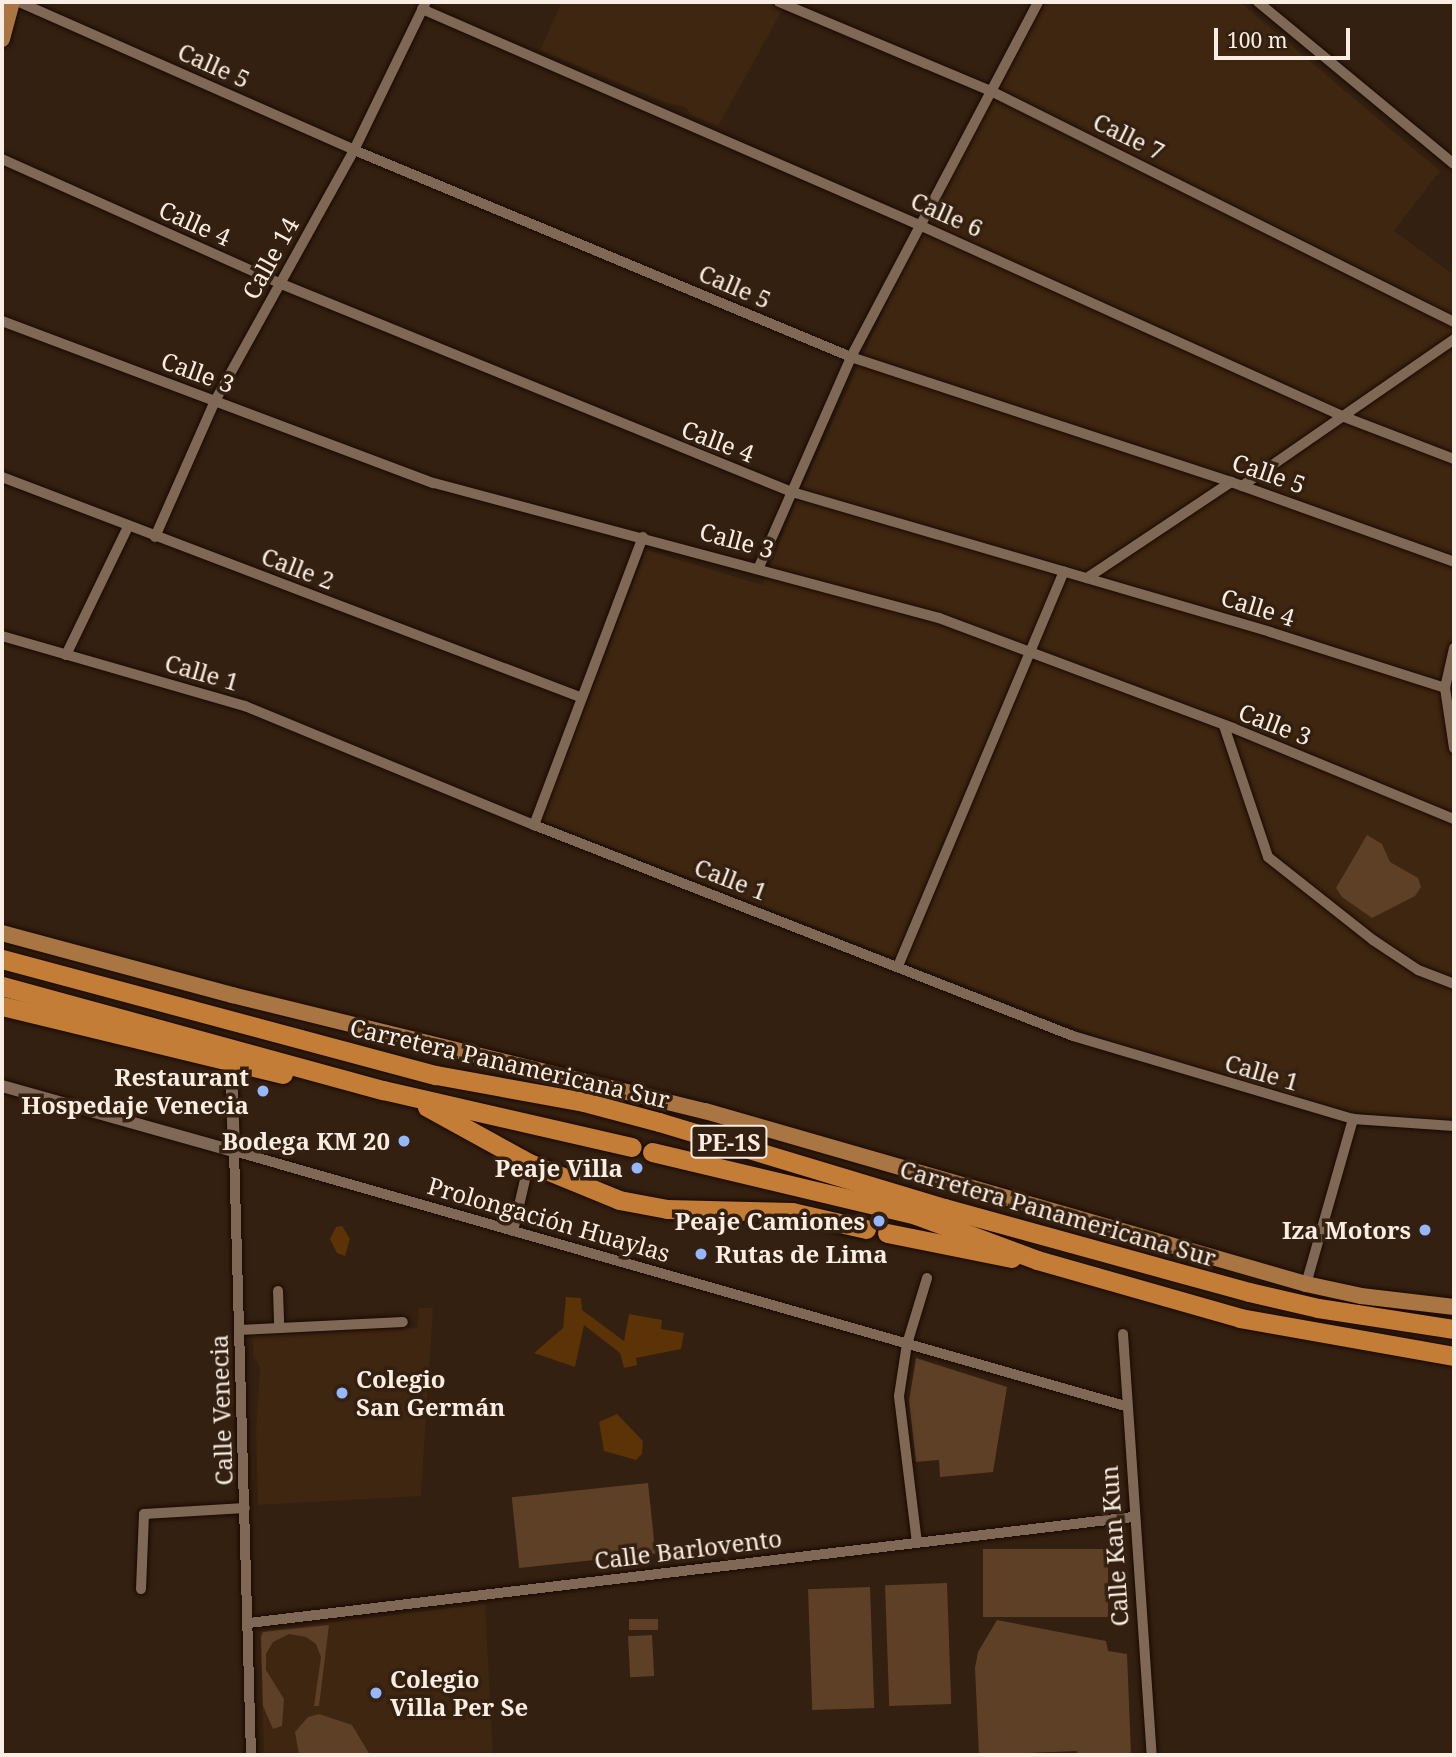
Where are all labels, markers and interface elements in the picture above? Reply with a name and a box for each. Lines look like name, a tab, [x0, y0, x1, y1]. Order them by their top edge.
scale bar	[1218, 14, 1354, 58]
text: 100 m	[1227, 26, 1288, 54]
street label: Calle 5	[174, 36, 254, 94]
street label: Calle 7	[1089, 106, 1169, 166]
street label: Calle 6	[907, 185, 987, 243]
street label: Calle 4	[155, 194, 235, 252]
street label: Calle 14	[236, 212, 304, 304]
street label: Calle 5	[695, 258, 775, 314]
street label: Calle 3	[158, 346, 238, 398]
street label: Calle 4	[678, 414, 758, 468]
street label: Calle 5	[1229, 447, 1309, 499]
street label: Calle 3	[697, 516, 777, 564]
street label: Calle 2	[258, 541, 338, 595]
street label: Calle 4	[1218, 582, 1298, 632]
street label: Calle 1	[162, 648, 242, 696]
street label: Calle 3	[1235, 697, 1315, 751]
street label: Calle 1	[691, 852, 771, 906]
street label: Carretera Panamericana Sur	[347, 1012, 673, 1114]
street label: Calle 1	[1222, 1048, 1302, 1096]
place label: Restaurant Hospedaje Venecia	[21, 1063, 249, 1119]
marker: Restaurant Hospedaje Venecia	[255, 1083, 271, 1099]
road number: PE-1S	[689, 1122, 769, 1162]
place label: Bodega KM 20	[222, 1127, 390, 1155]
marker: Bodega KM 20	[396, 1133, 412, 1149]
place label: Peaje Villa	[495, 1154, 623, 1182]
street label: Carretera Panamericana Sur	[897, 1154, 1219, 1272]
marker: Peaje Villa	[629, 1160, 645, 1176]
street label: Prolongación Huaylas	[425, 1171, 673, 1267]
place label: Peaje Camiones	[675, 1207, 865, 1235]
marker: Peaje Camiones	[871, 1213, 887, 1229]
place label: Iza Motors	[1282, 1216, 1411, 1244]
marker: Iza Motors	[1417, 1222, 1433, 1238]
place label: Rutas de Lima	[715, 1240, 888, 1268]
marker: Rutas de Lima	[693, 1246, 709, 1262]
street label: Calle Venecia	[204, 1334, 238, 1486]
place label: Colegio San Germán	[356, 1365, 505, 1421]
marker: Colegio San Germán	[334, 1385, 350, 1401]
street label: Calle Kan Kun	[1094, 1465, 1134, 1627]
street label: Calle Barlovento	[593, 1523, 783, 1575]
place label: Colegio Villa Per Se	[390, 1665, 528, 1721]
marker: Colegio Villa Per Se	[368, 1685, 384, 1701]

